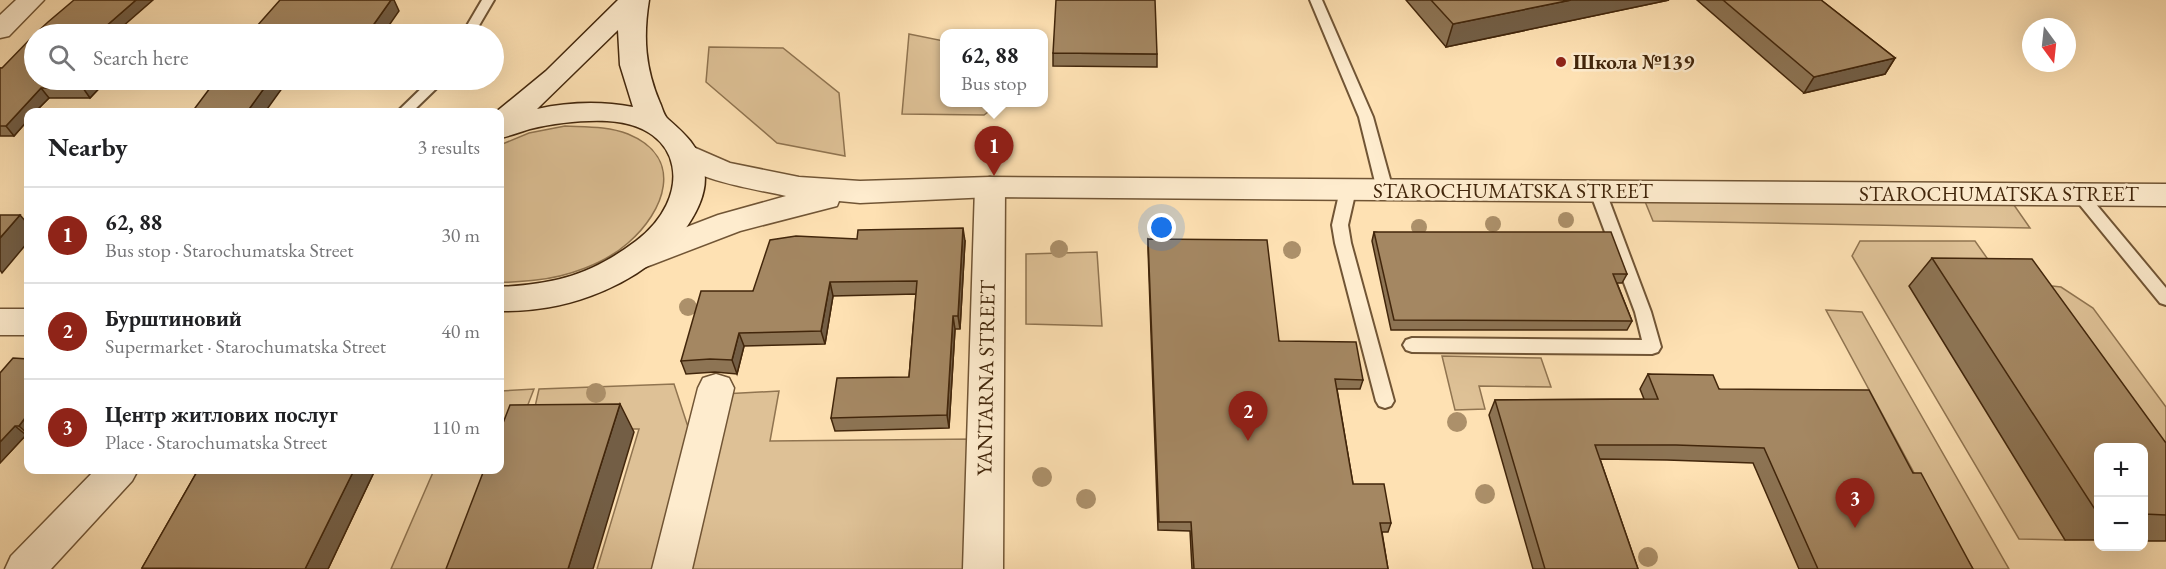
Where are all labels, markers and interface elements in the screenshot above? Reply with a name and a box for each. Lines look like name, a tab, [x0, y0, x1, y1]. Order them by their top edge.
north arrow	[2022, 18, 2076, 72]
search box	[24, 24, 504, 90]
popup	[940, 29, 1048, 107]
icon: search	[45, 41, 78, 74]
text: 62, 88	[961, 41, 1018, 70]
text: Search here	[93, 43, 188, 72]
place label: Школа №139	[1573, 48, 1694, 75]
marker: Школа №139	[1554, 55, 1568, 69]
text: Bus stop	[961, 70, 1027, 96]
pin: 1	[974, 126, 1014, 176]
text: Nearby	[48, 130, 128, 164]
text: 3 results	[417, 134, 480, 160]
street label: STAROCHUMATSKA STREET	[1373, 177, 1654, 204]
street label: STAROCHUMATSKA STREET	[1859, 180, 2140, 207]
text: 62, 88	[105, 208, 162, 237]
your location	[1147, 213, 1176, 242]
text: 1	[62, 222, 73, 248]
text: 30 m	[441, 222, 480, 248]
text: Bus stop · Starochumatska Street	[105, 237, 353, 263]
street label: YANTARNA STREET	[970, 279, 1001, 476]
text: Бурштиновий	[105, 304, 242, 333]
text: 2	[62, 318, 73, 344]
text: 40 m	[441, 318, 480, 344]
text: Supermarket · Starochumatska Street	[105, 333, 386, 359]
pin: 2	[1228, 392, 1268, 441]
text: Центр житлових послуг	[105, 400, 338, 429]
text: 3	[62, 414, 73, 440]
text: 110 m	[432, 414, 480, 440]
text: Place · Starochumatska Street	[105, 429, 327, 455]
map controls	[2094, 443, 2148, 551]
button: +	[2094, 443, 2148, 497]
pin: 3	[1836, 478, 1874, 528]
button: −	[2094, 497, 2148, 551]

